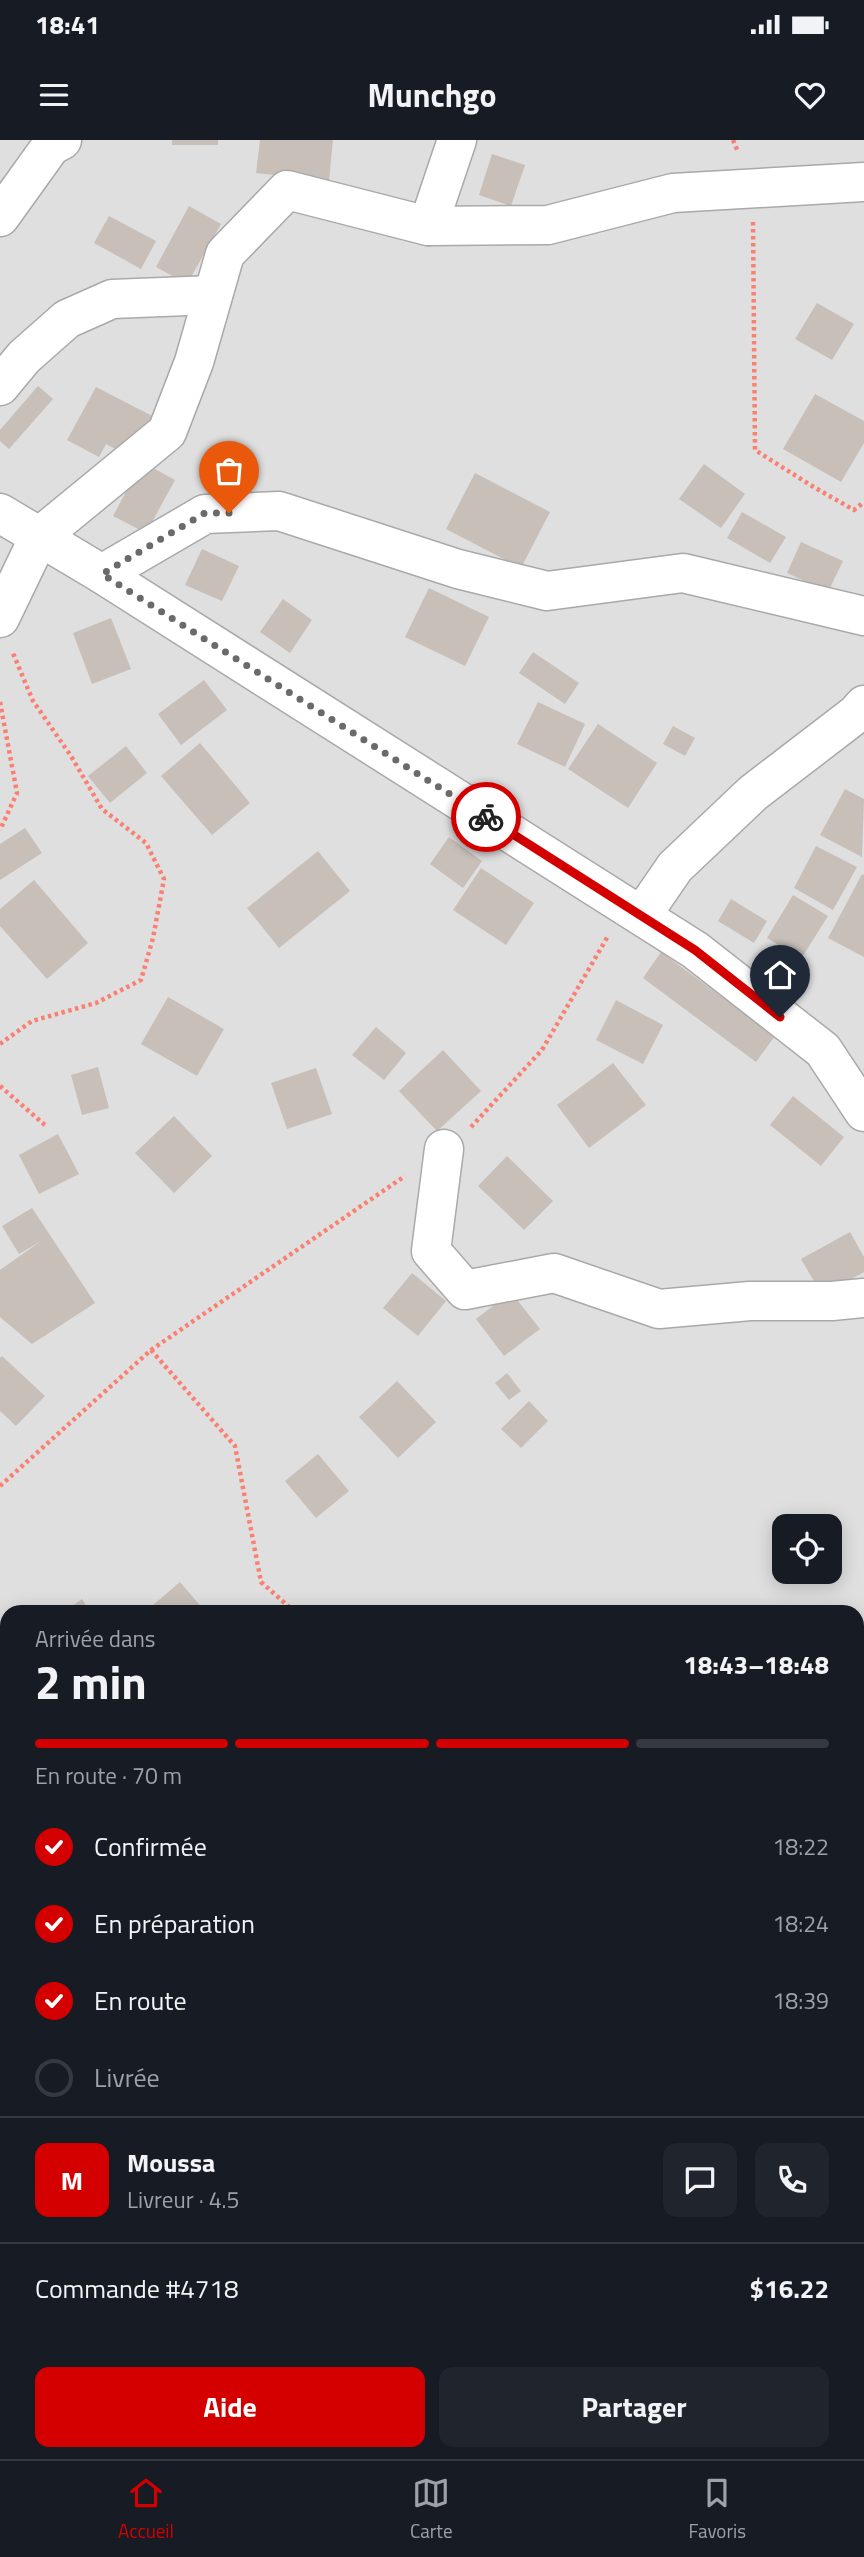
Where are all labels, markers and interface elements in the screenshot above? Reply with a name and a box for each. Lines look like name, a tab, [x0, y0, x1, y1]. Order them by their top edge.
text: 18:41	[35, 5, 100, 44]
text: Munchgo	[368, 71, 496, 119]
icon: menu	[35, 76, 73, 114]
icon: heart	[791, 76, 829, 114]
pin	[199, 441, 259, 513]
icon: bag	[210, 452, 248, 490]
courier	[451, 782, 521, 852]
icon: bike	[467, 798, 505, 836]
pin	[750, 945, 810, 1017]
icon: home	[761, 956, 799, 994]
map controls	[772, 1514, 842, 1584]
button: locate	[772, 1514, 842, 1584]
text: Arrivée dans	[35, 1621, 156, 1656]
text: 18:43–18:48	[683, 1645, 829, 1684]
text: 2 min	[35, 1647, 147, 1717]
text: En route · 70 m	[35, 1758, 182, 1793]
text: Confirmée	[94, 1827, 207, 1866]
icon: check	[35, 1828, 73, 1866]
text: 18:22	[772, 1829, 829, 1864]
text: En préparation	[94, 1904, 255, 1943]
icon: check	[35, 1905, 73, 1943]
text: 18:24	[772, 1906, 829, 1941]
text: En route	[94, 1981, 187, 2020]
icon: check	[35, 1982, 73, 2020]
text: 18:39	[772, 1983, 829, 2018]
text: Livrée	[94, 2058, 160, 2097]
text: Moussa	[127, 2143, 215, 2182]
button: chat	[663, 2143, 737, 2217]
button: phone	[755, 2143, 829, 2217]
text: M	[61, 2161, 83, 2200]
text: Livreur · 4.5	[127, 2182, 239, 2217]
text: Commande #4718	[35, 2269, 238, 2308]
text: $16.22	[750, 2269, 829, 2308]
button: Aide	[35, 2367, 425, 2447]
button: Partager	[439, 2367, 829, 2447]
tab: Accueil	[118, 2474, 174, 2545]
tab: Carte	[410, 2474, 453, 2545]
tab: Favoris	[689, 2474, 746, 2545]

